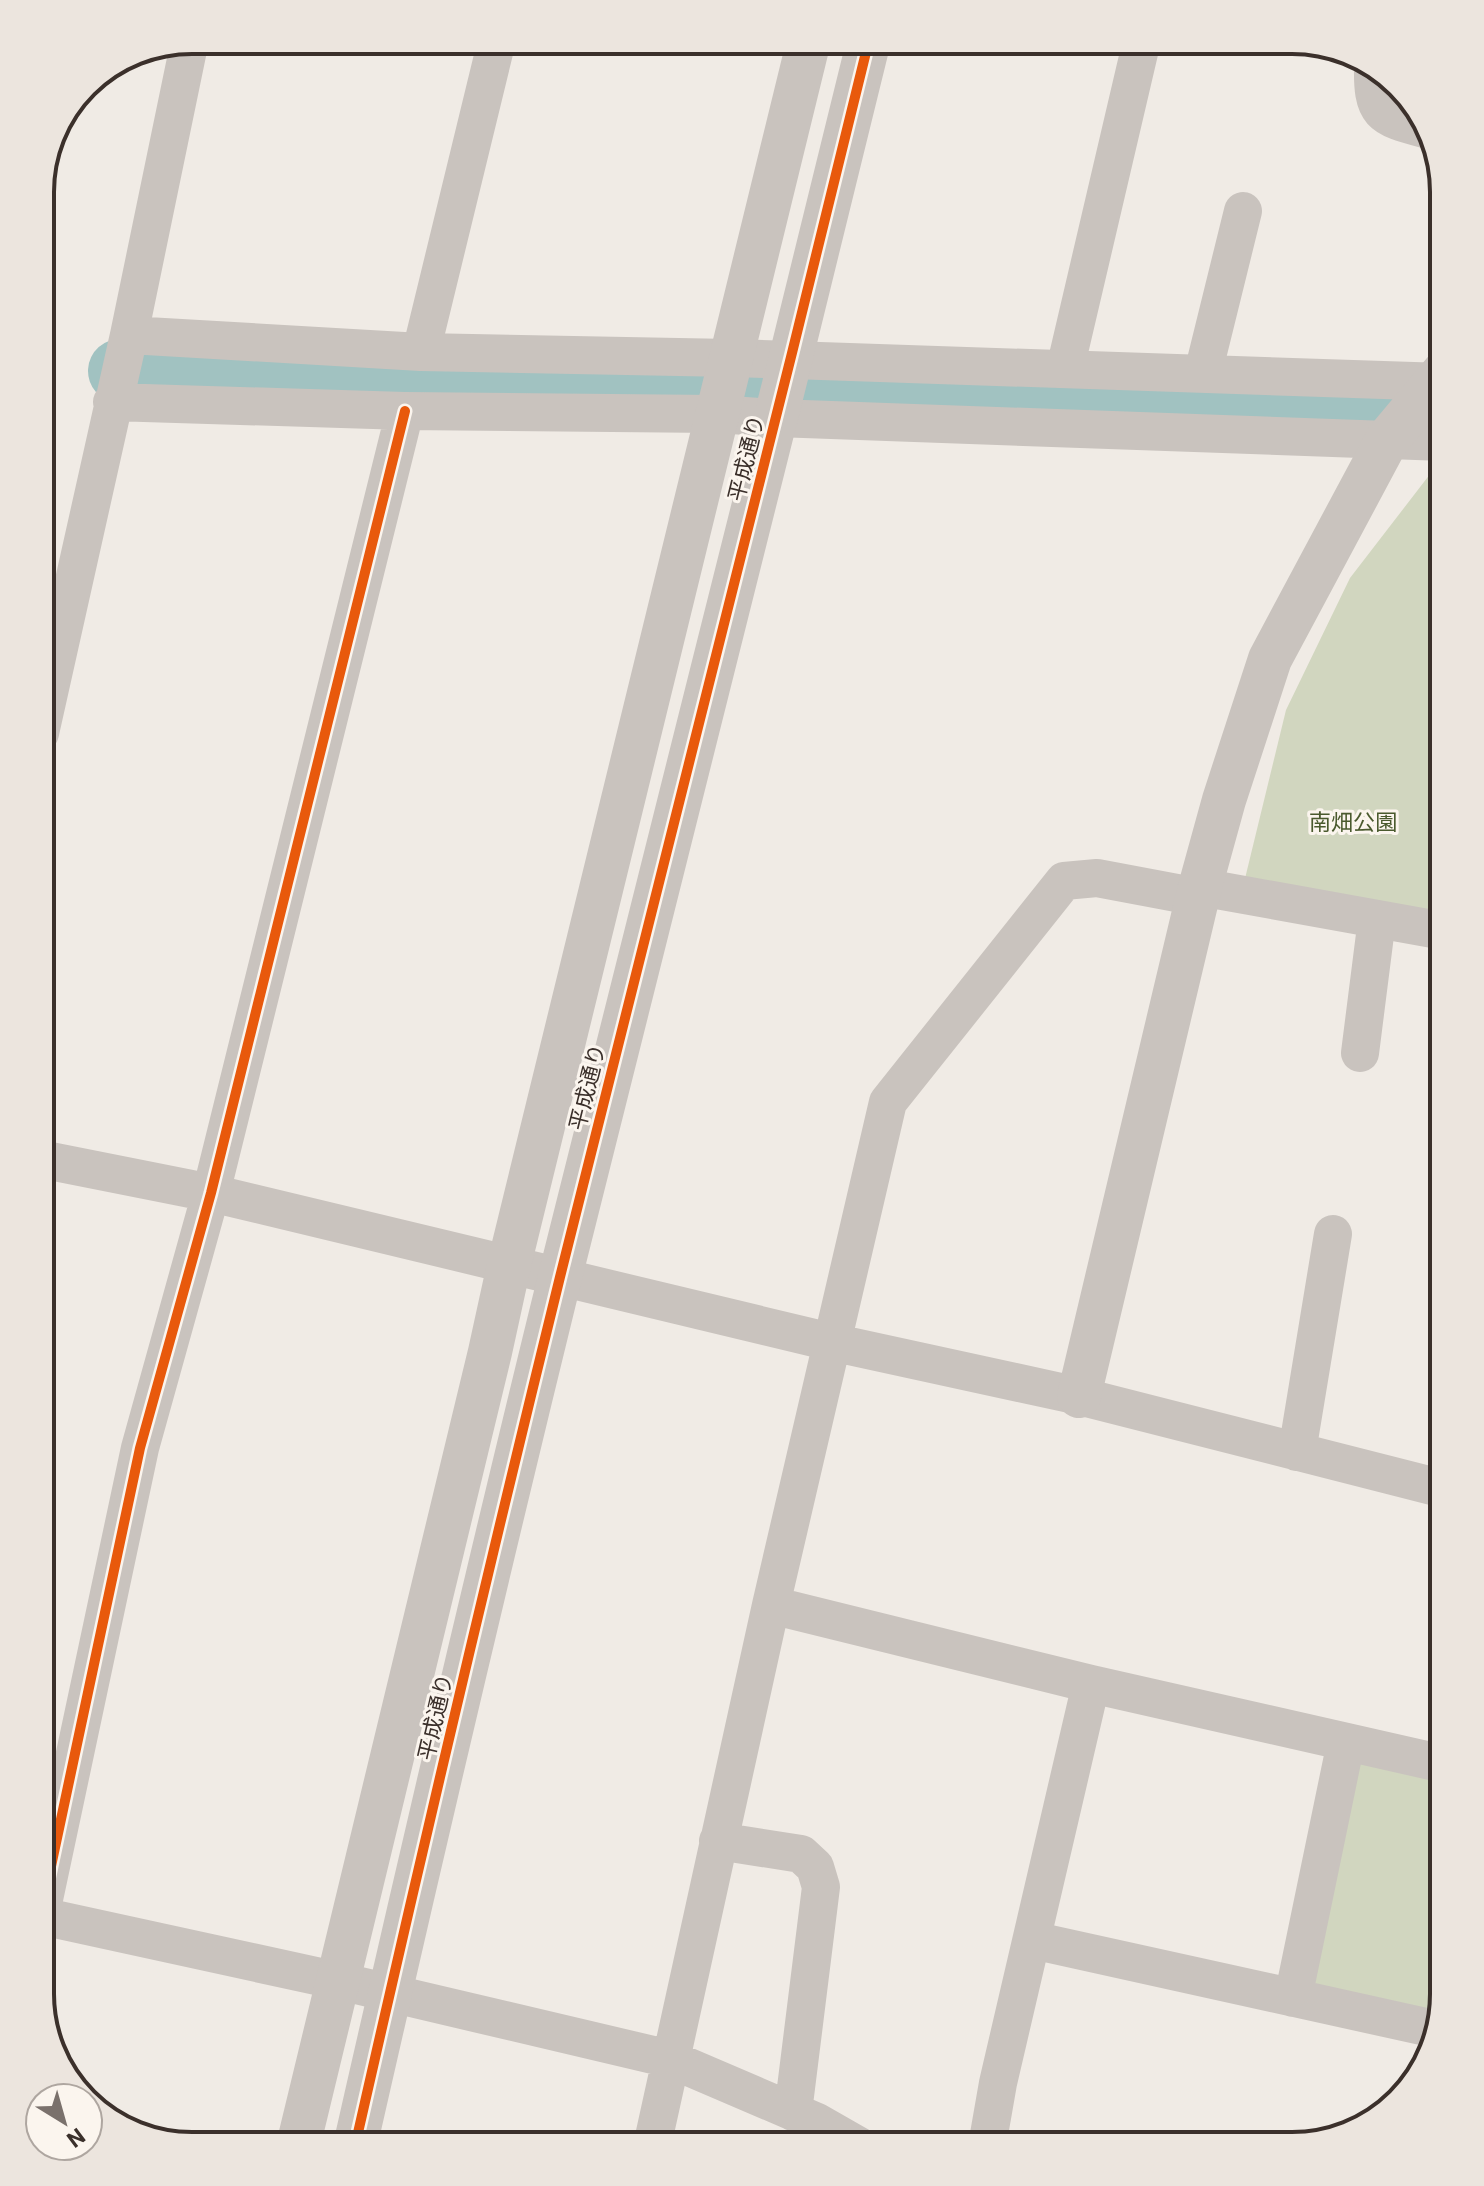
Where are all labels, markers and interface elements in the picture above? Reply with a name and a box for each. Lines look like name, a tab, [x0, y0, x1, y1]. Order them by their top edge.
street label: 平成通り	[724, 412, 769, 504]
park label: 南畑公園	[1309, 810, 1397, 835]
street label: 平成通り	[565, 1041, 610, 1133]
street label: 平成通り	[413, 1671, 458, 1763]
north arrow	[24, 2082, 104, 2162]
text: N	[62, 2123, 89, 2152]

